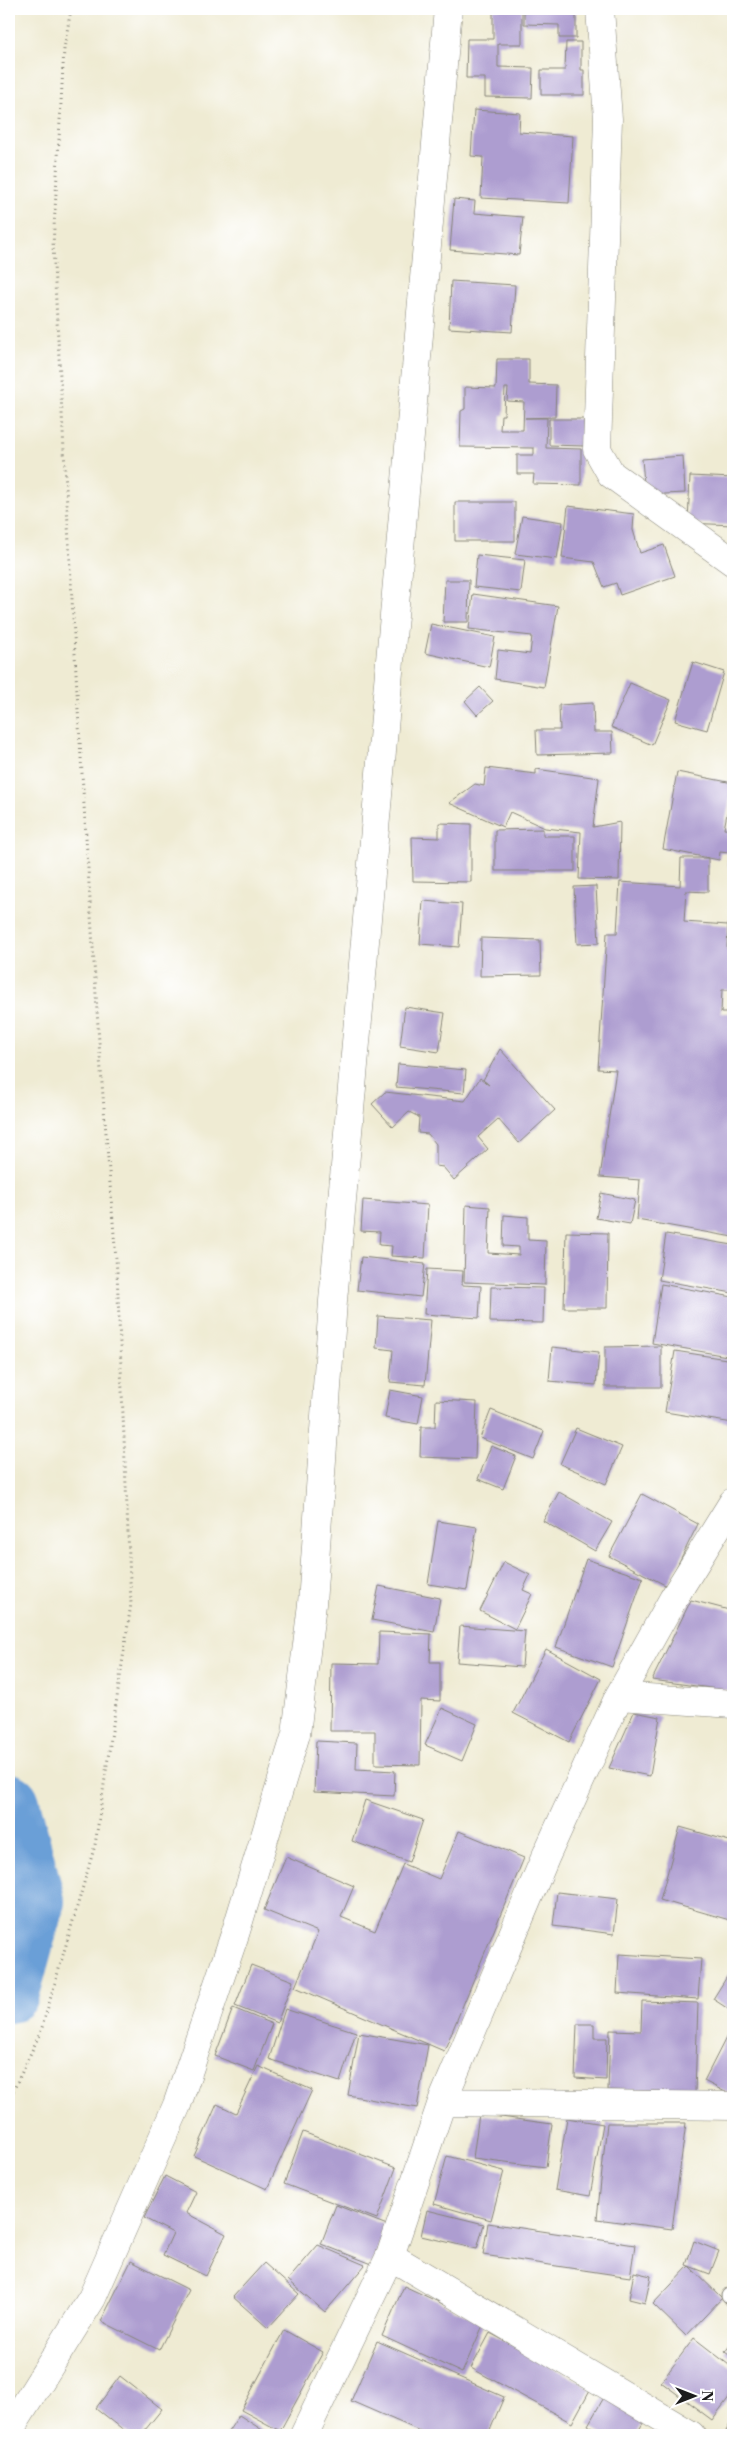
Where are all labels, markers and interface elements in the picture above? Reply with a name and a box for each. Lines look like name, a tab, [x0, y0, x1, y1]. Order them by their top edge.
north arrow	[670, 2372, 720, 2422]
text: N	[697, 2390, 715, 2402]

